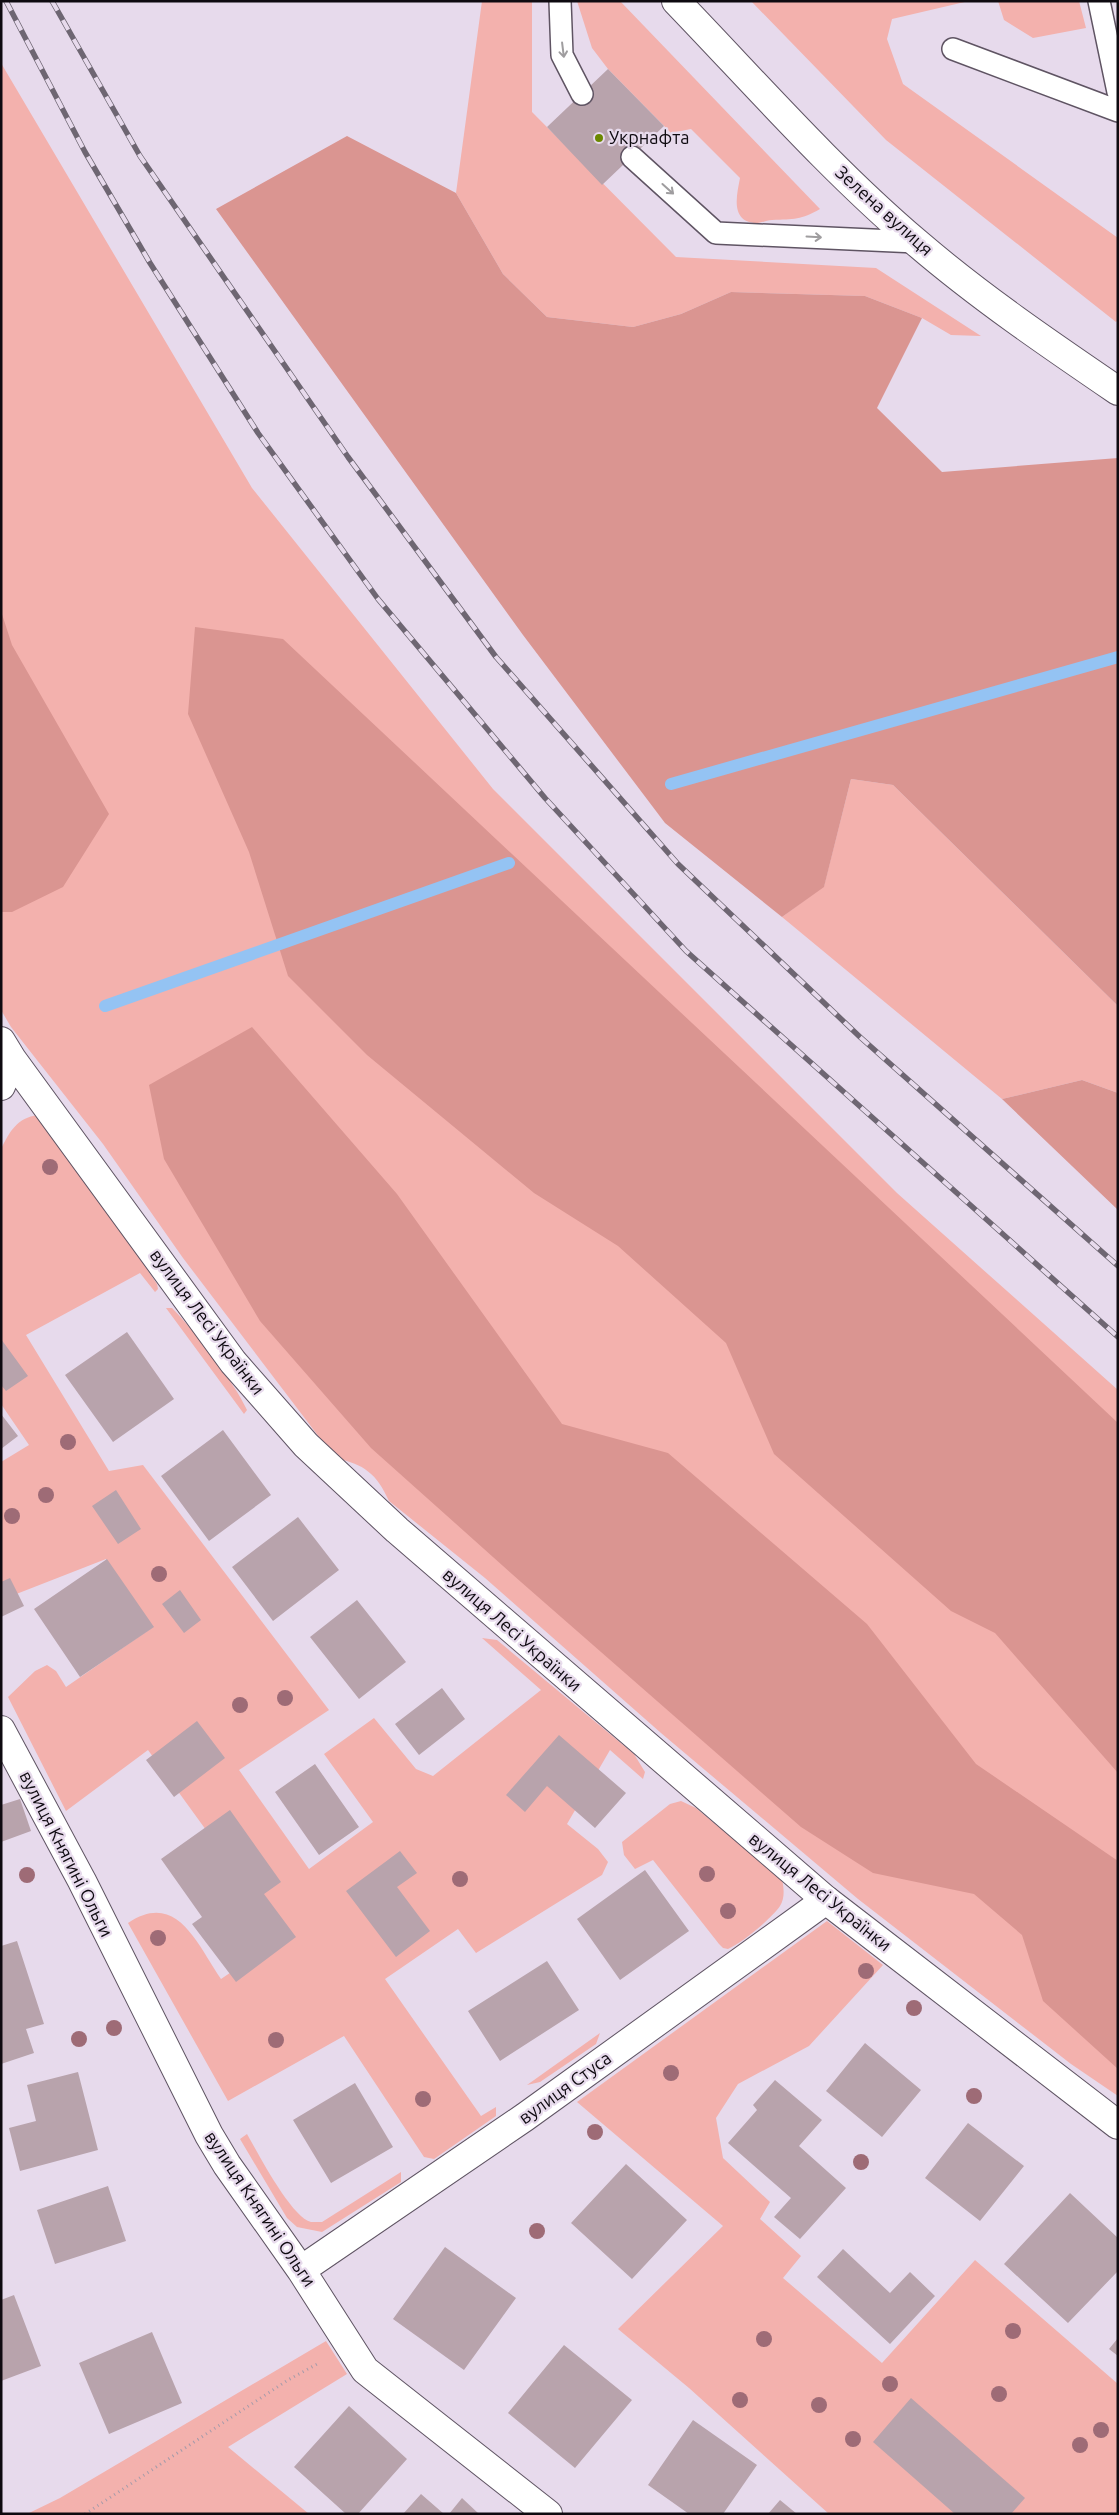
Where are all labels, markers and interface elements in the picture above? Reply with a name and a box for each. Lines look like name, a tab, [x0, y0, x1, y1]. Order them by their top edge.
one-way arrow	[558, 41, 568, 57]
place label: Укрнафта	[609, 127, 689, 147]
marker: Укрнафта	[593, 132, 605, 144]
street label: Зелена вулиця	[832, 161, 937, 259]
one-way arrow	[662, 184, 675, 195]
one-way arrow	[806, 233, 822, 242]
street label: вулиця Лесі Українки	[147, 1245, 269, 1398]
street label: вулиця Лесі Українки	[439, 1564, 586, 1695]
street label: вулиця Княгині Ольги	[16, 1767, 117, 1940]
street label: вулиця Лесі Українки	[746, 1828, 896, 1955]
street label: вулиця Стуса	[514, 2047, 614, 2127]
street label: вулиця Княгині Ольги	[201, 2127, 320, 2290]

